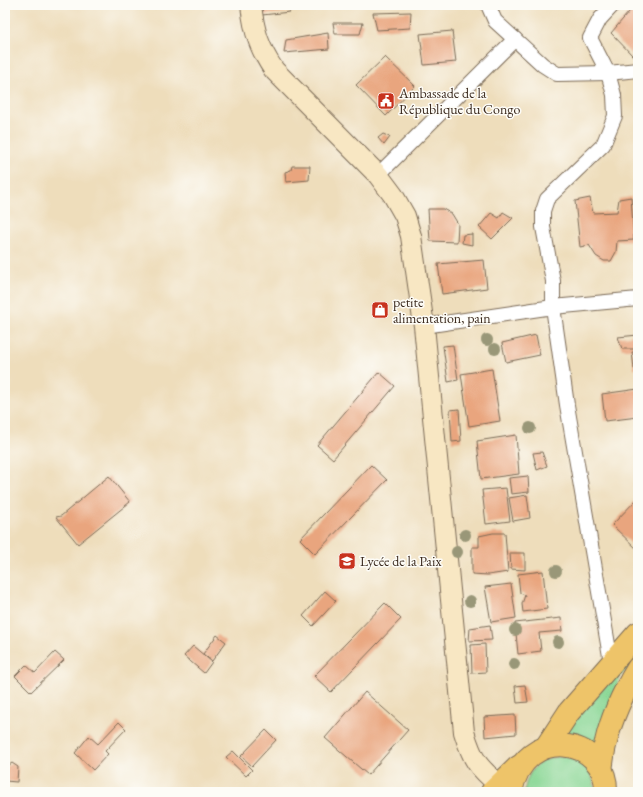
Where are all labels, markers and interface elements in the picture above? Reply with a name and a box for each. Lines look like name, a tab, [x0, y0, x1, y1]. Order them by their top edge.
place label: Ambassade de la République du Congo	[398, 84, 520, 118]
public building icon: Ambassade de la République du Congo	[376, 91, 396, 111]
place label: petite alimentation, pain	[393, 293, 491, 327]
shop icon: petite alimentation, pain	[370, 300, 390, 320]
school or university icon: Lycée de la Paix	[337, 551, 357, 571]
place label: Lycée de la Paix	[360, 552, 441, 570]

